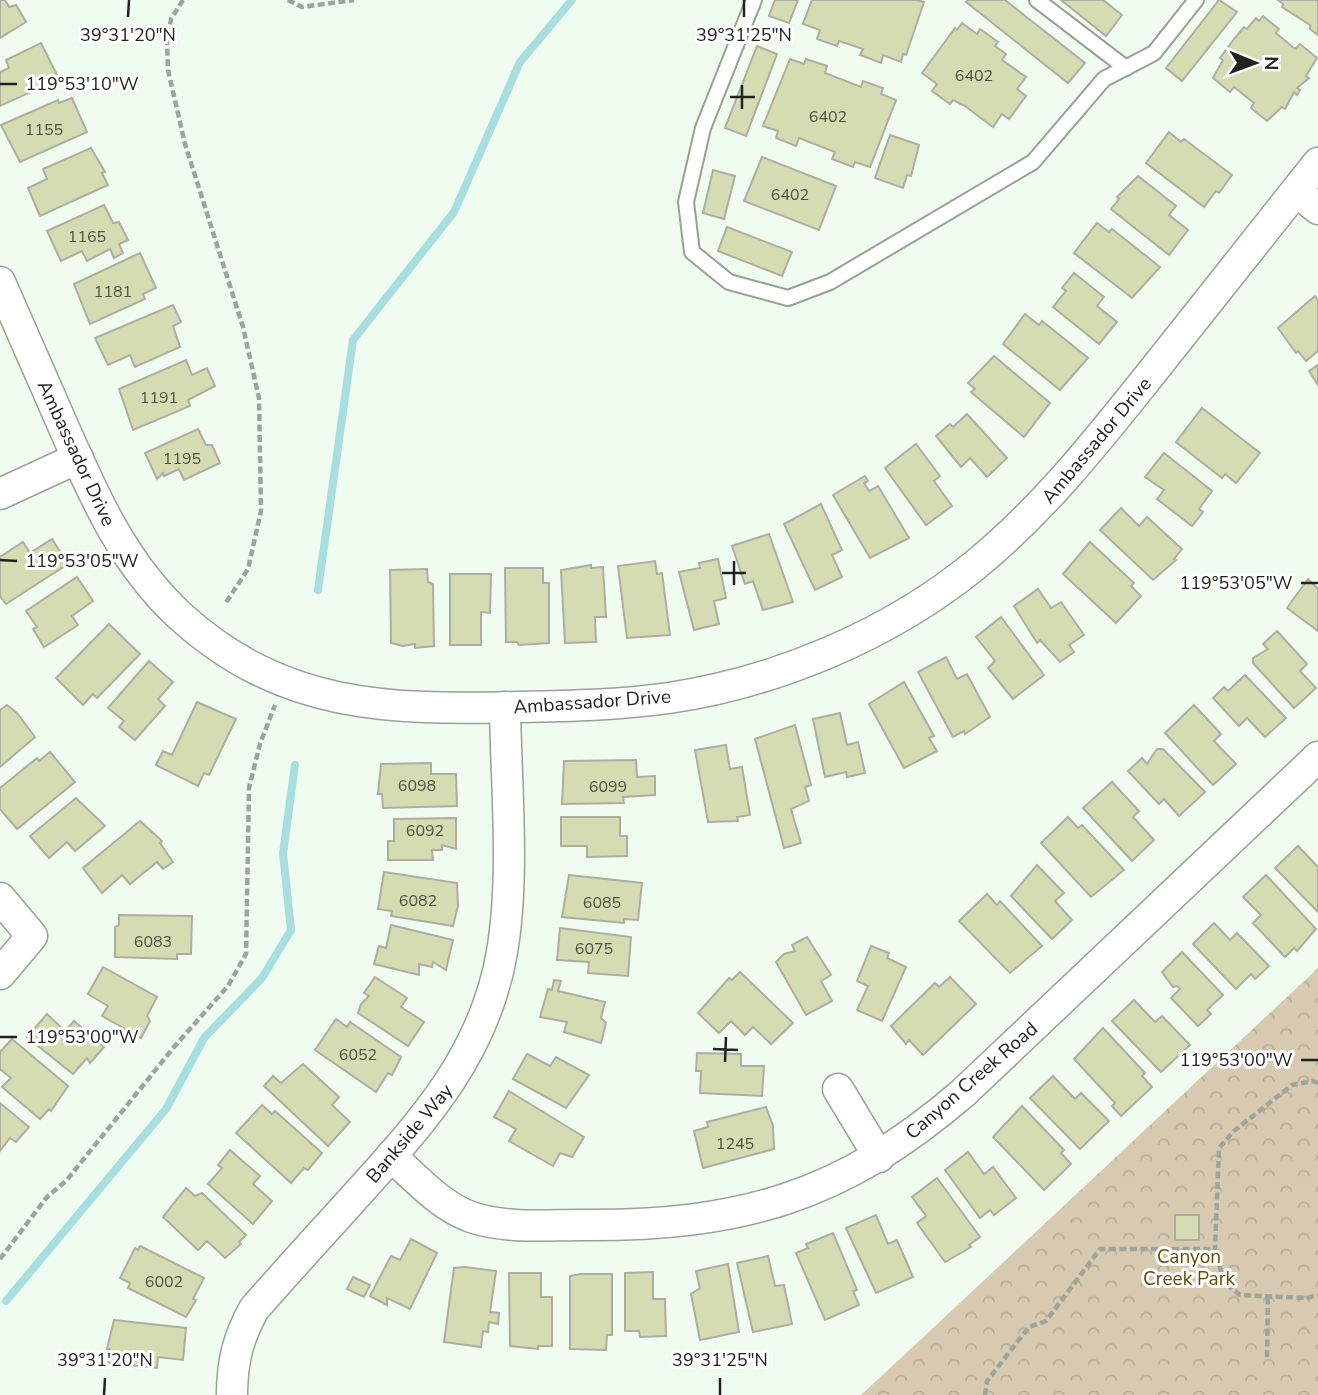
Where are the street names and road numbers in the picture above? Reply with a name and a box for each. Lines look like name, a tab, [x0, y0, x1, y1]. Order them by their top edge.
street label: Ambassador Drive	[1036, 372, 1158, 510]
street label: Ambassador Drive	[31, 376, 121, 531]
street label: Ambassador Drive	[512, 684, 672, 720]
street label: Canyon Creek Road	[900, 1016, 1043, 1145]
street label: Bankside Way	[361, 1078, 459, 1189]

